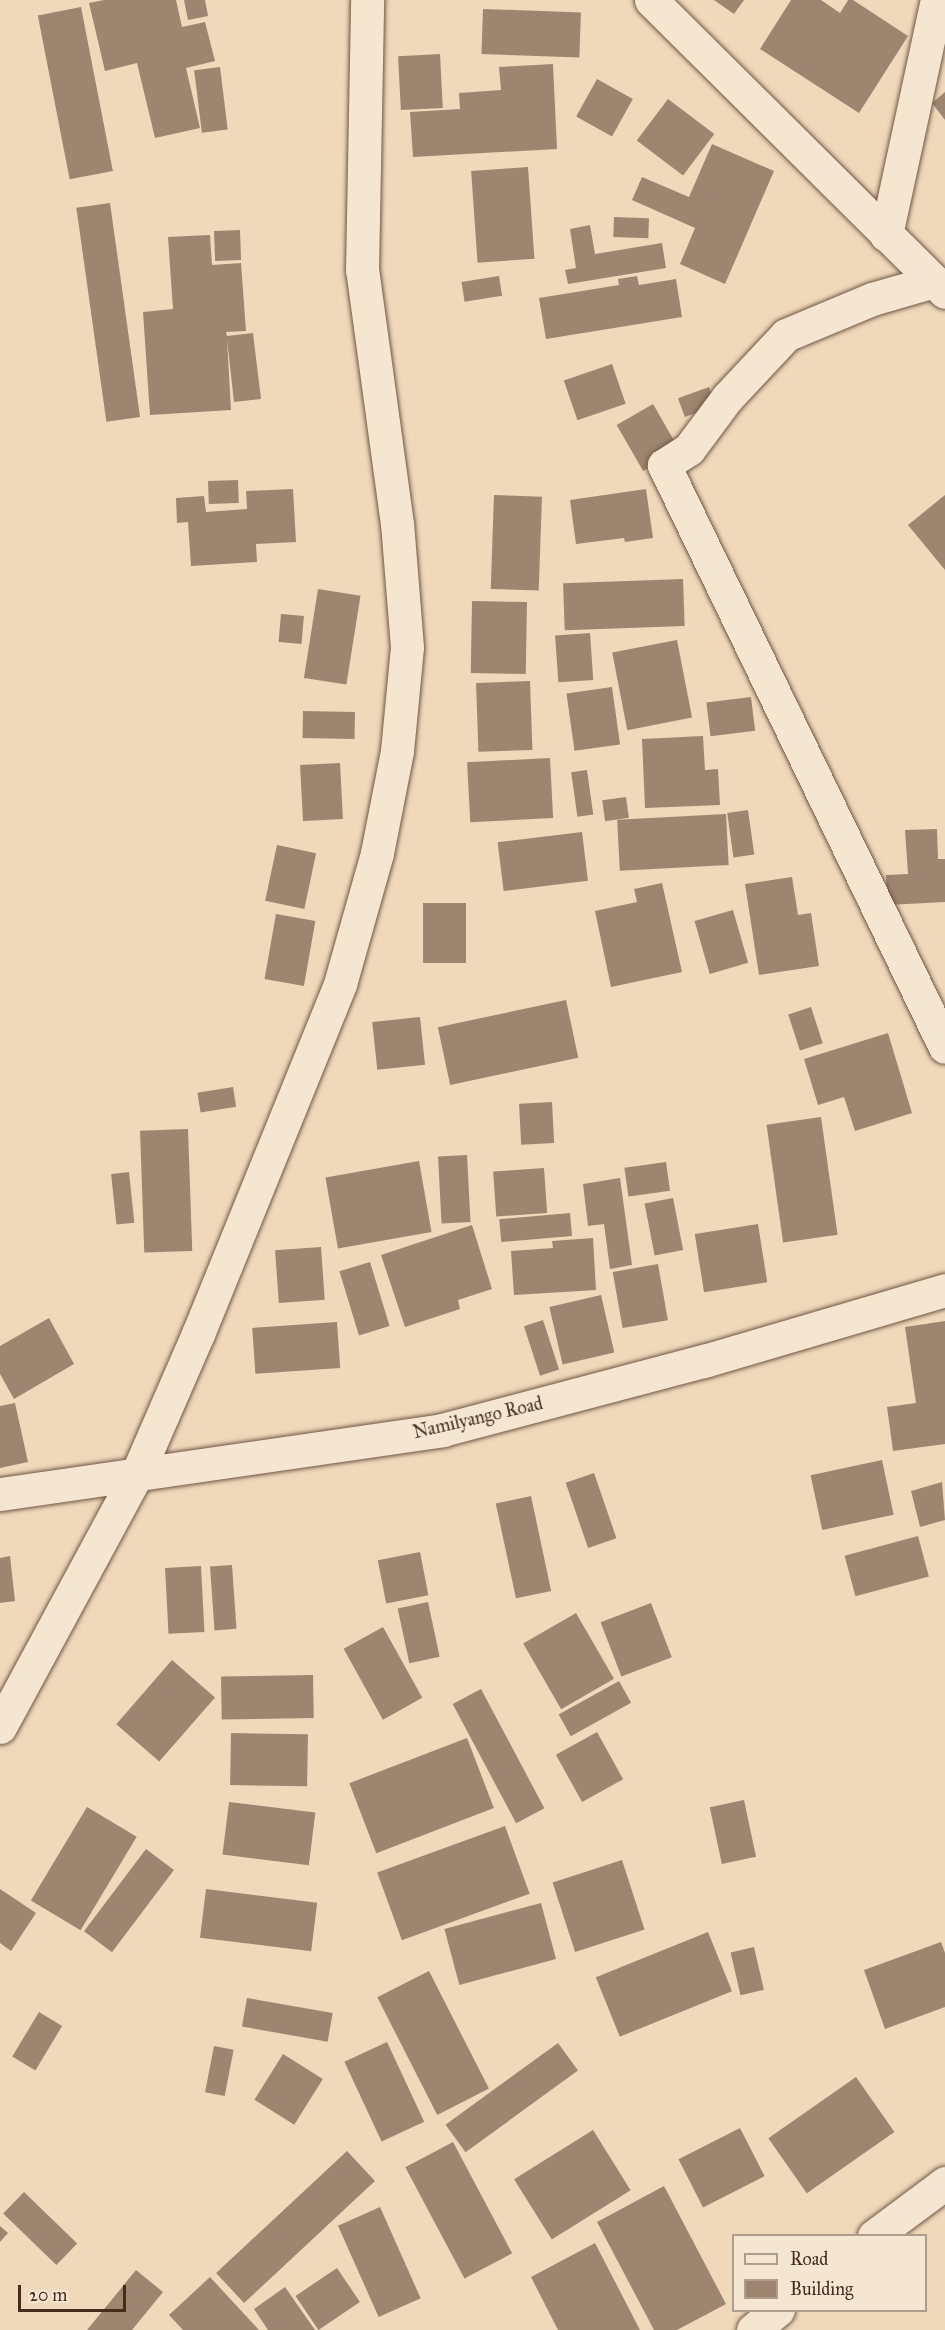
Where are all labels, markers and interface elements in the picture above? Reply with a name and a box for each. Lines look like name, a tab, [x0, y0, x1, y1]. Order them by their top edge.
street label: Namilyango Road	[411, 1393, 545, 1443]
legend	[732, 2234, 927, 2312]
text: Road	[790, 2248, 828, 2270]
scale bar	[21, 2273, 129, 2311]
text: Building	[790, 2278, 853, 2300]
text: 20 m	[29, 2284, 67, 2306]

